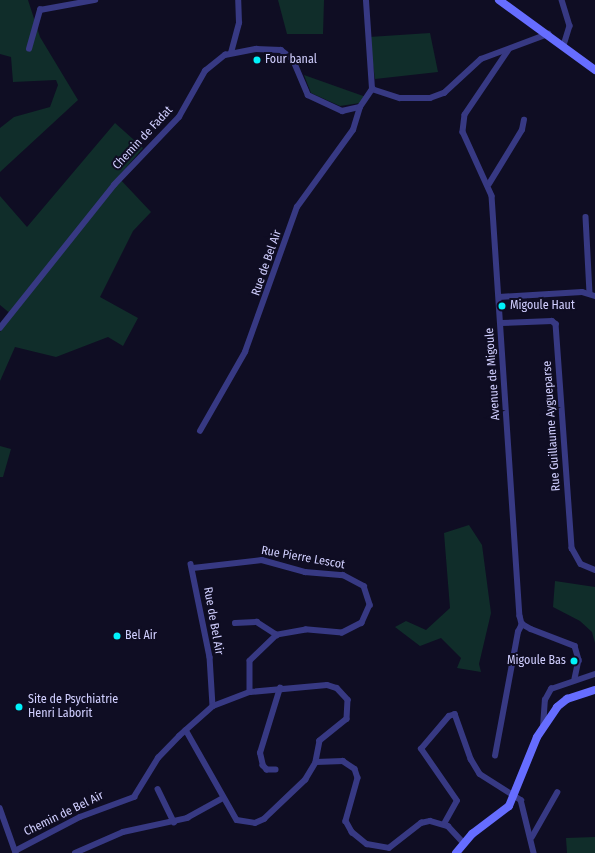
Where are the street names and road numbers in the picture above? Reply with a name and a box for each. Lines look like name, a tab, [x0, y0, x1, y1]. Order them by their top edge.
street label: Chemin de Fadat	[110, 103, 176, 173]
street label: Rue de Bel Air	[249, 228, 285, 298]
street label: Avenue de Migoule	[483, 327, 503, 421]
street label: Rue Guillaume Aygueparse	[540, 360, 564, 492]
street label: Rue Pierre Lescot	[260, 544, 346, 572]
street label: Rue de Bel Air	[200, 586, 226, 656]
street label: Chemin de Bel Air	[22, 789, 106, 839]

